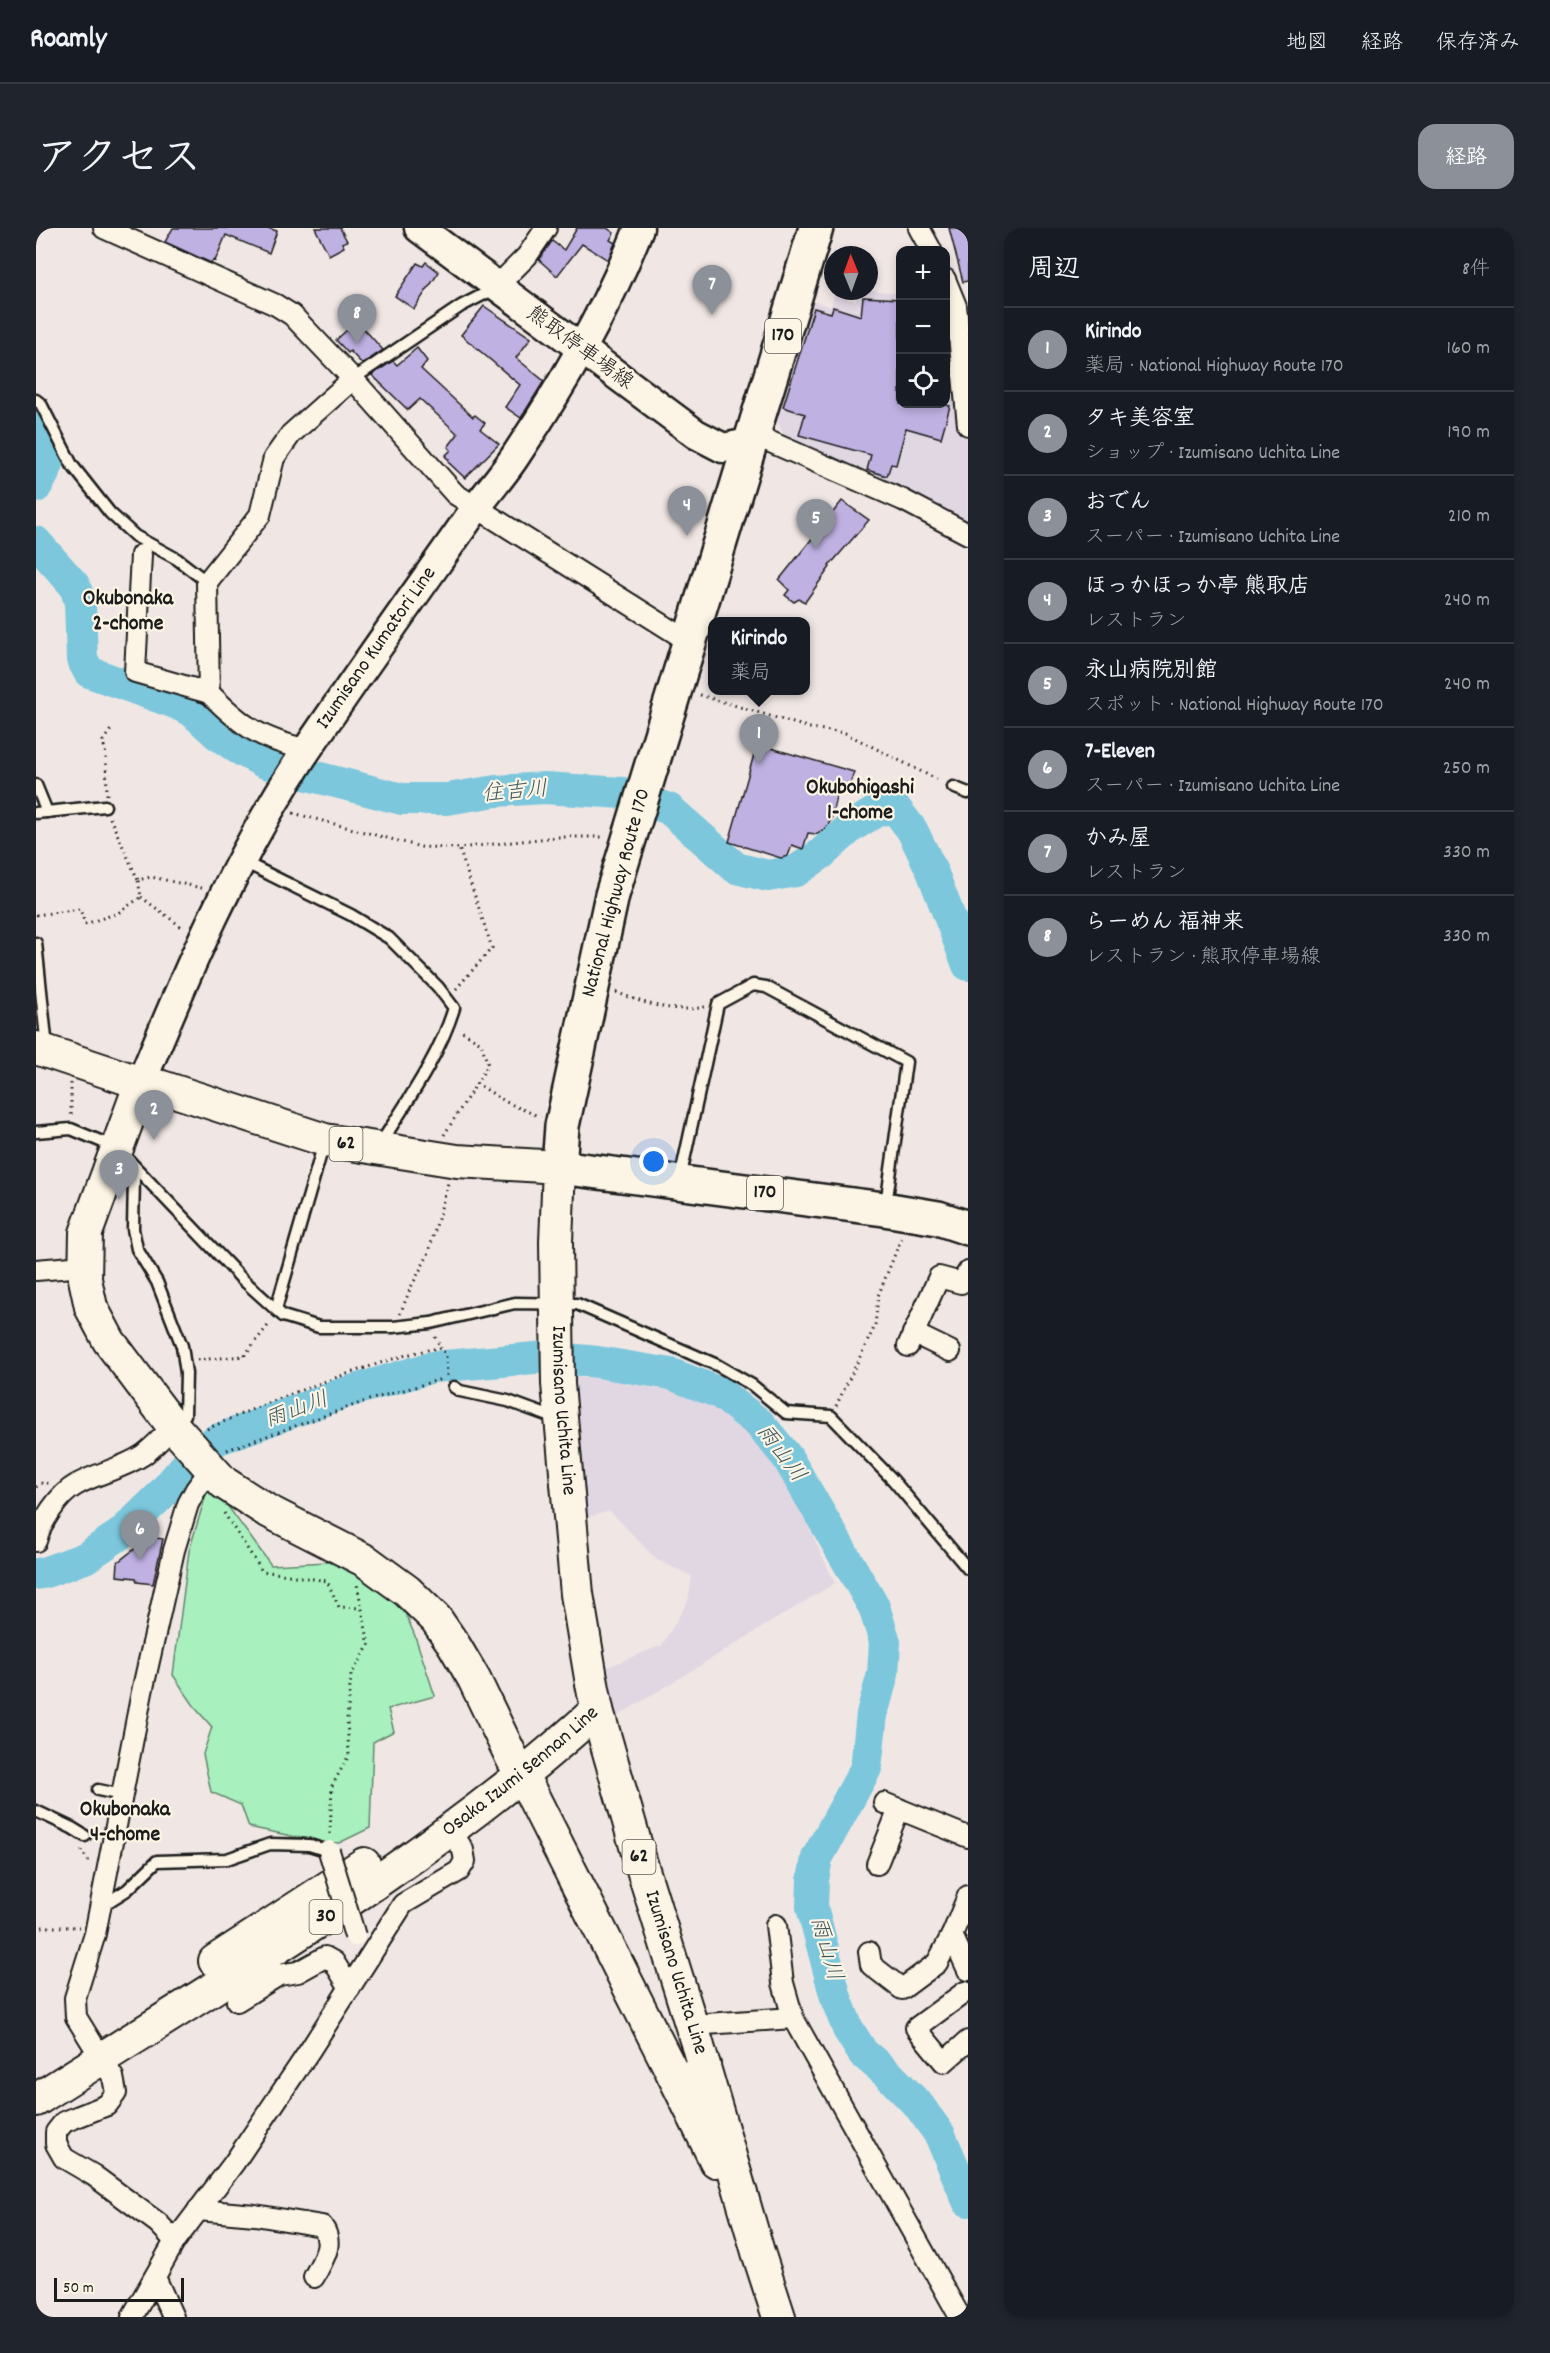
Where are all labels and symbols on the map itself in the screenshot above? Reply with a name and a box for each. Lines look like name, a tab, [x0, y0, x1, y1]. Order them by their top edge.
north arrow	[824, 246, 878, 300]
pin: 7	[692, 266, 732, 315]
pin: 8	[338, 294, 376, 344]
street label: 熊取停車場線	[519, 300, 639, 398]
road number: 170	[765, 319, 801, 353]
pin: 4	[668, 486, 706, 536]
pin: 5	[796, 500, 836, 549]
street label: Izumisano Kumatori Line	[310, 561, 445, 736]
district label: Okubonaka 2-chome	[83, 584, 174, 640]
pin: 1	[740, 714, 778, 764]
district label: Okubohigashi 1-chome	[806, 773, 914, 829]
water label: 住吉川	[481, 775, 549, 811]
street label: National Highway Route 170	[575, 785, 659, 1001]
pin: 2	[134, 1090, 174, 1140]
road number: 62	[330, 1127, 362, 1161]
your location	[639, 1147, 668, 1176]
pin: 3	[100, 1150, 139, 1200]
road number: 170	[747, 1176, 783, 1210]
street label: Izumisano Uchita Line	[542, 1325, 583, 1497]
water label: 雨山川	[261, 1385, 333, 1437]
water label: 雨山川	[748, 1418, 812, 1490]
pin: 6	[120, 1510, 160, 1560]
street label: Osaka Izumi Sennan Line	[437, 1700, 606, 1845]
district label: Okubonaka 4-chome	[80, 1795, 171, 1851]
road number: 62	[622, 1840, 656, 1874]
street label: Izumisano Uchita Line	[635, 1887, 715, 2058]
road number: 30	[310, 1900, 342, 1934]
water label: 雨山川	[801, 1913, 849, 1985]
scale bar	[54, 2275, 184, 2302]

